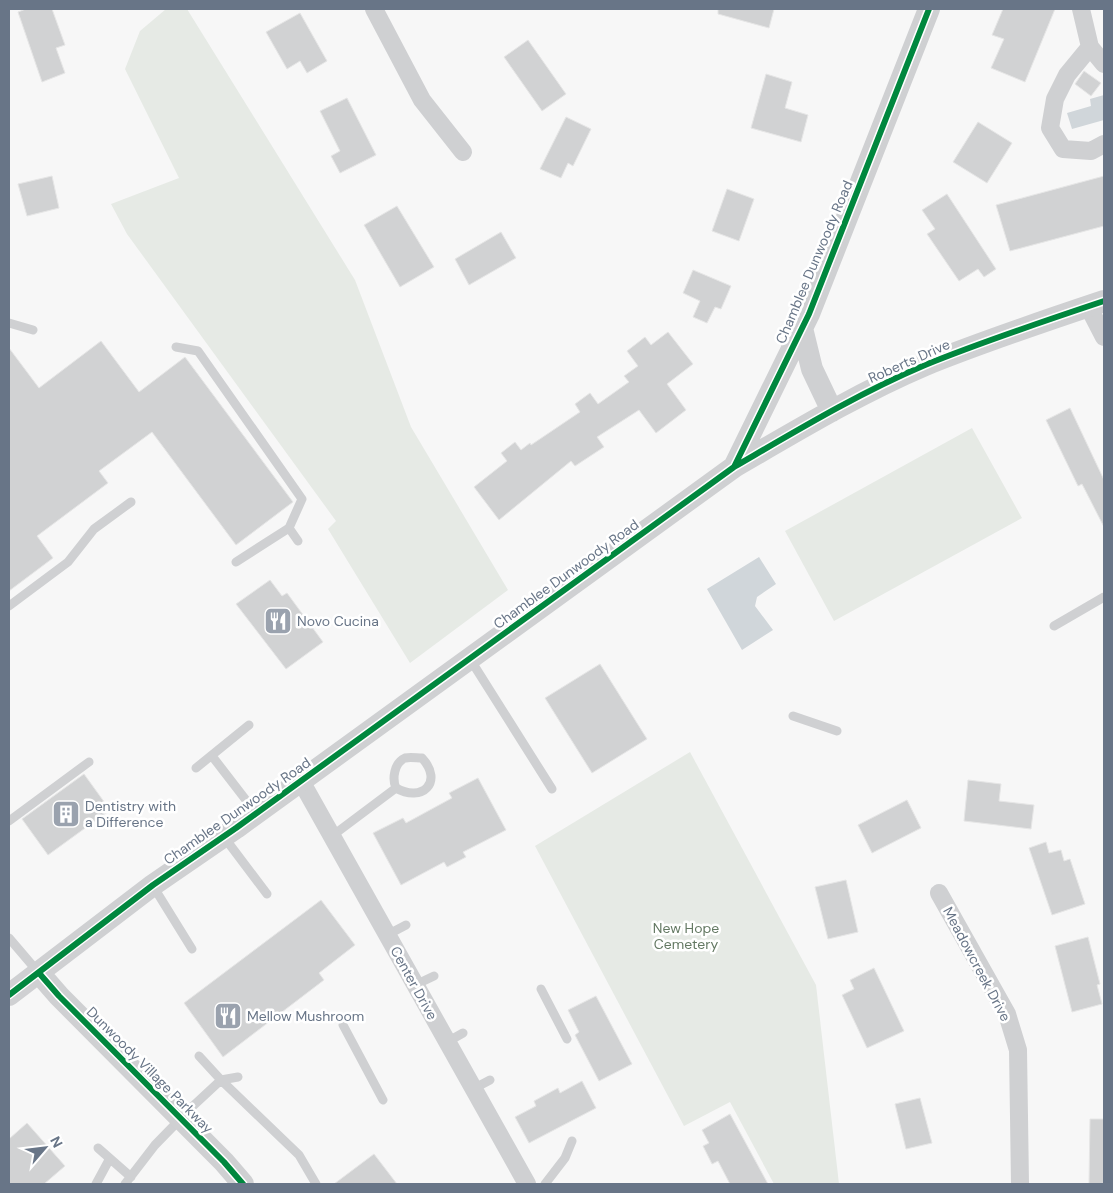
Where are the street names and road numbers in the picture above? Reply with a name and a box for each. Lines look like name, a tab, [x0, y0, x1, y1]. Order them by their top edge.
street label: Chamblee Dunwoody Road	[771, 178, 857, 346]
street label: Roberts Drive	[865, 335, 953, 387]
street label: Chamblee Dunwoody Road	[490, 515, 642, 633]
street label: Chamblee Dunwoody Road	[160, 753, 314, 869]
street label: Meadowcreek Drive	[939, 904, 1015, 1024]
street label: Center Drive	[386, 943, 442, 1023]
street label: Dunwoody Village Parkway	[83, 1003, 217, 1137]

